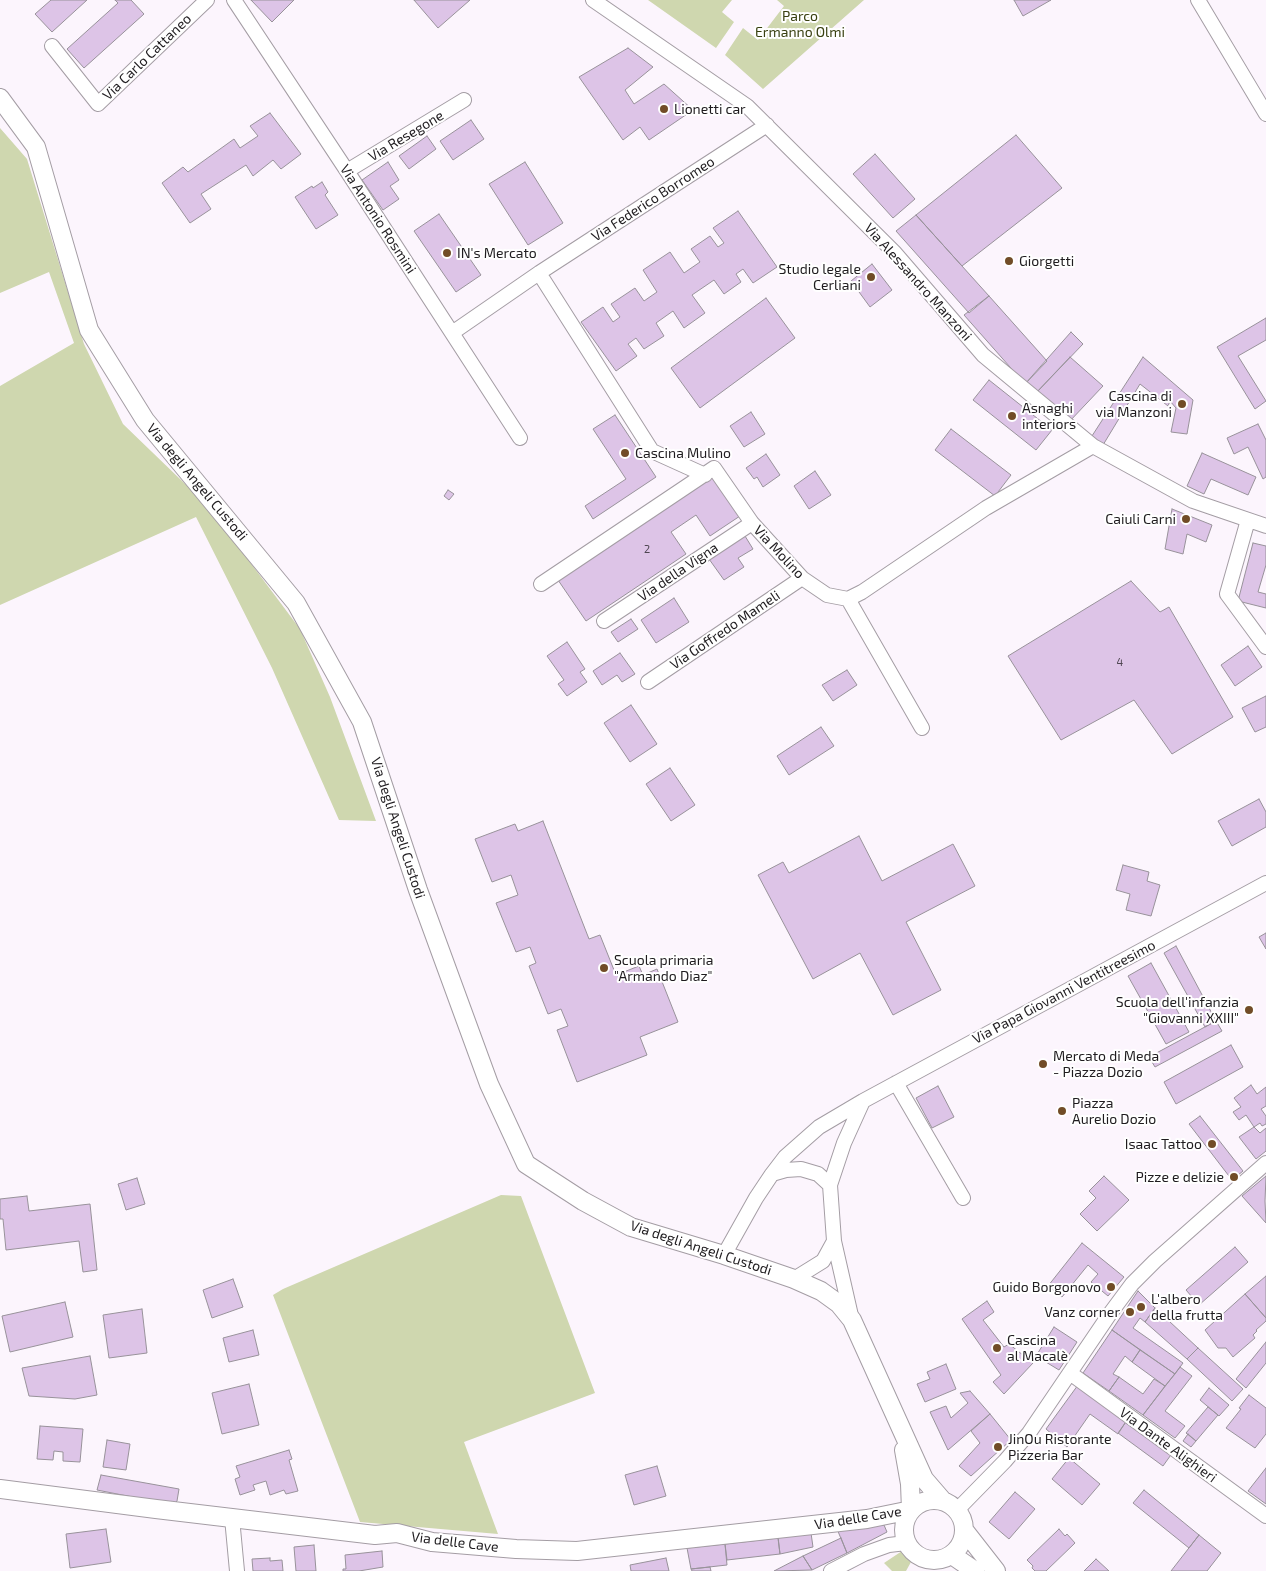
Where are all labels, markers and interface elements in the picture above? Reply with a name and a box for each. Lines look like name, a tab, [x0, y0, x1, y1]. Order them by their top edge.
park label: Parco Ermanno Olmi	[755, 8, 845, 40]
street label: Via Carlo Cattaneo	[99, 10, 195, 104]
place label: Lionetti car	[674, 101, 746, 117]
marker: Lionetti car	[658, 103, 670, 115]
street label: Via Resegone	[365, 107, 447, 165]
street label: Via Federico Borromeo	[588, 153, 718, 245]
street label: Via Antonio Rosmini	[336, 161, 420, 277]
street label: Via Alessandro Manzoni	[861, 220, 975, 344]
place label: IN's Mercato	[457, 245, 537, 261]
marker: IN's Mercato	[441, 247, 453, 259]
place label: Giorgetti	[1019, 253, 1074, 269]
marker: Giorgetti	[1003, 255, 1015, 267]
place label: Studio legale Cerliani	[779, 261, 861, 294]
marker: Studio legale Cerliani	[865, 271, 877, 283]
place label: Cascina di via Manzoni	[1096, 388, 1172, 421]
marker: Cascina di via Manzoni	[1176, 398, 1188, 410]
place label: Asnaghi interiors	[1022, 400, 1076, 432]
marker: Asnaghi interiors	[1006, 410, 1018, 422]
street label: Via degli Angeli Custodi	[143, 420, 251, 544]
place label: Cascina Mulino	[635, 445, 731, 461]
marker: Cascina Mulino	[619, 447, 631, 459]
place label: Caiuli Carni	[1105, 511, 1176, 527]
marker: Caiuli Carni	[1180, 513, 1192, 525]
street label: Via Molino	[750, 522, 808, 582]
street label: Via della Vigna	[635, 539, 721, 605]
house number: 2	[644, 542, 650, 556]
street label: Via Goffredo Mameli	[667, 587, 783, 673]
house number: 4	[1117, 655, 1123, 669]
street label: Via degli Angeli Custodi	[367, 755, 429, 901]
street label: Via Papa Giovanni Ventitreesimo	[970, 937, 1158, 1047]
place label: Scuola primaria "Armando Diaz"	[614, 952, 714, 984]
marker: Scuola primaria "Armando Diaz"	[598, 962, 610, 974]
place label: Scuola dell'infanzia "Giovanni XXIII"	[1116, 994, 1239, 1026]
marker: Scuola dell'infanzia "Giovanni XXIII"	[1243, 1004, 1255, 1016]
place label: Mercato di Meda - Piazza Dozio	[1053, 1048, 1159, 1080]
marker: Mercato di Meda - Piazza Dozio	[1037, 1058, 1049, 1070]
place label: Piazza Aurelio Dozio	[1072, 1095, 1156, 1128]
marker: Piazza Aurelio Dozio	[1056, 1105, 1068, 1117]
place label: Isaac Tattoo	[1125, 1136, 1202, 1152]
marker: Isaac Tattoo	[1206, 1138, 1218, 1150]
place label: Pizze e delizie	[1135, 1169, 1224, 1185]
marker: Pizze e delizie	[1228, 1171, 1240, 1183]
street label: Via degli Angeli Custodi	[628, 1217, 774, 1279]
place label: Guido Borgonovo	[992, 1279, 1101, 1295]
marker: Guido Borgonovo	[1105, 1281, 1117, 1293]
place label: L'albero della frutta	[1151, 1291, 1223, 1324]
marker: L'albero della frutta	[1135, 1301, 1147, 1313]
place label: Vanz corner	[1044, 1304, 1120, 1320]
marker: Vanz corner	[1124, 1306, 1136, 1318]
place label: Cascina al Macalè	[1007, 1332, 1068, 1364]
marker: Cascina al Macalè	[991, 1342, 1003, 1354]
street label: Via Dante Alighieri	[1116, 1404, 1220, 1486]
place label: JinOu Ristorante Pizzeria Bar	[1008, 1431, 1112, 1464]
marker: JinOu Ristorante Pizzeria Bar	[992, 1441, 1004, 1453]
street label: Via delle Cave	[813, 1503, 903, 1533]
street label: Via delle Cave	[410, 1528, 500, 1556]

